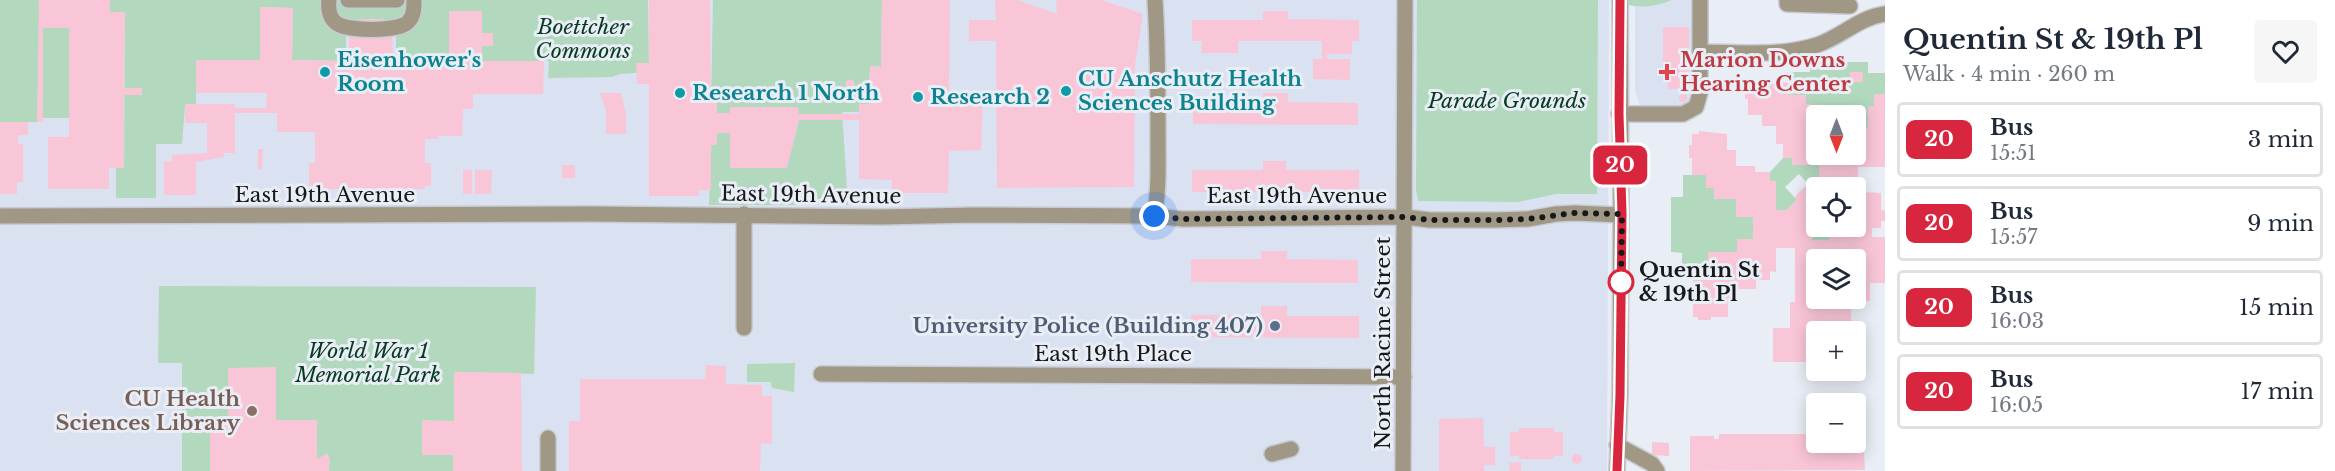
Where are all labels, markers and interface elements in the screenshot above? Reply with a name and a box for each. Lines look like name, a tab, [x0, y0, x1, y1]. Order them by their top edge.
park label: Boettcher Commons	[536, 14, 630, 64]
button: heart	[2254, 20, 2317, 83]
text: Quentin St & 19th Pl	[1903, 22, 2203, 57]
place label: Eisenhower's Room	[337, 47, 482, 97]
place label: Marion Downs Hearing Center	[1680, 47, 1851, 97]
text: Walk · 4 min · 260 m	[1903, 62, 2115, 86]
marker: Marion Downs Hearing Center	[1658, 63, 1676, 81]
marker: Eisenhower's Room	[318, 65, 332, 79]
place label: CU Anschutz Health Sciences Building	[1078, 66, 1302, 116]
place label: Research 1 North	[692, 80, 879, 106]
place label: Research 2	[930, 84, 1050, 110]
marker: CU Anschutz Health Sciences Building	[1059, 84, 1073, 98]
marker: Research 1 North	[673, 86, 687, 100]
park label: Parade Grounds	[1427, 88, 1586, 114]
marker: Research 2	[911, 90, 925, 104]
north arrow	[1806, 105, 1866, 165]
map controls	[1806, 105, 1866, 453]
text: Bus	[1990, 114, 2033, 141]
text: 20	[1924, 126, 1954, 152]
text: 3 min	[2248, 126, 2314, 153]
text: 15:51	[1990, 141, 2036, 165]
line badge: 20	[1593, 146, 1647, 184]
text: 20	[1605, 152, 1635, 178]
button: locate	[1806, 177, 1866, 237]
street label: East 19th Avenue	[720, 180, 902, 210]
street label: East 19th Avenue	[235, 182, 415, 208]
street label: East 19th Avenue	[1207, 183, 1387, 209]
text: Bus	[1990, 198, 2033, 225]
your location	[1139, 201, 1169, 231]
text: 20	[1924, 210, 1954, 236]
text: 9 min	[2247, 210, 2314, 237]
text: 15:57	[1990, 225, 2037, 249]
street label: North Racine Street	[1370, 237, 1396, 449]
button: layers	[1806, 249, 1866, 309]
place label: Quentin St & 19th Pl	[1639, 257, 1760, 307]
marker: Quentin St & 19th Pl	[1608, 269, 1634, 295]
text: Bus	[1990, 282, 2033, 309]
text: 20	[1924, 294, 1954, 320]
text: 15 min	[2239, 294, 2314, 321]
text: 16:03	[1990, 309, 2044, 333]
place label: University Police (Building 407)	[913, 313, 1263, 339]
marker: University Police (Building 407)	[1268, 319, 1282, 333]
button: +	[1806, 321, 1866, 381]
park label: World War 1 Memorial Park	[294, 338, 441, 388]
street label: East 19th Place	[1034, 341, 1192, 367]
text: Bus	[1990, 366, 2033, 393]
text: 20	[1924, 378, 1954, 404]
text: 17 min	[2241, 378, 2314, 405]
place label: CU Health Sciences Library	[55, 386, 240, 436]
button: −	[1806, 393, 1866, 453]
text: 16:05	[1990, 393, 2043, 417]
marker: CU Health Sciences Library	[245, 404, 259, 418]

